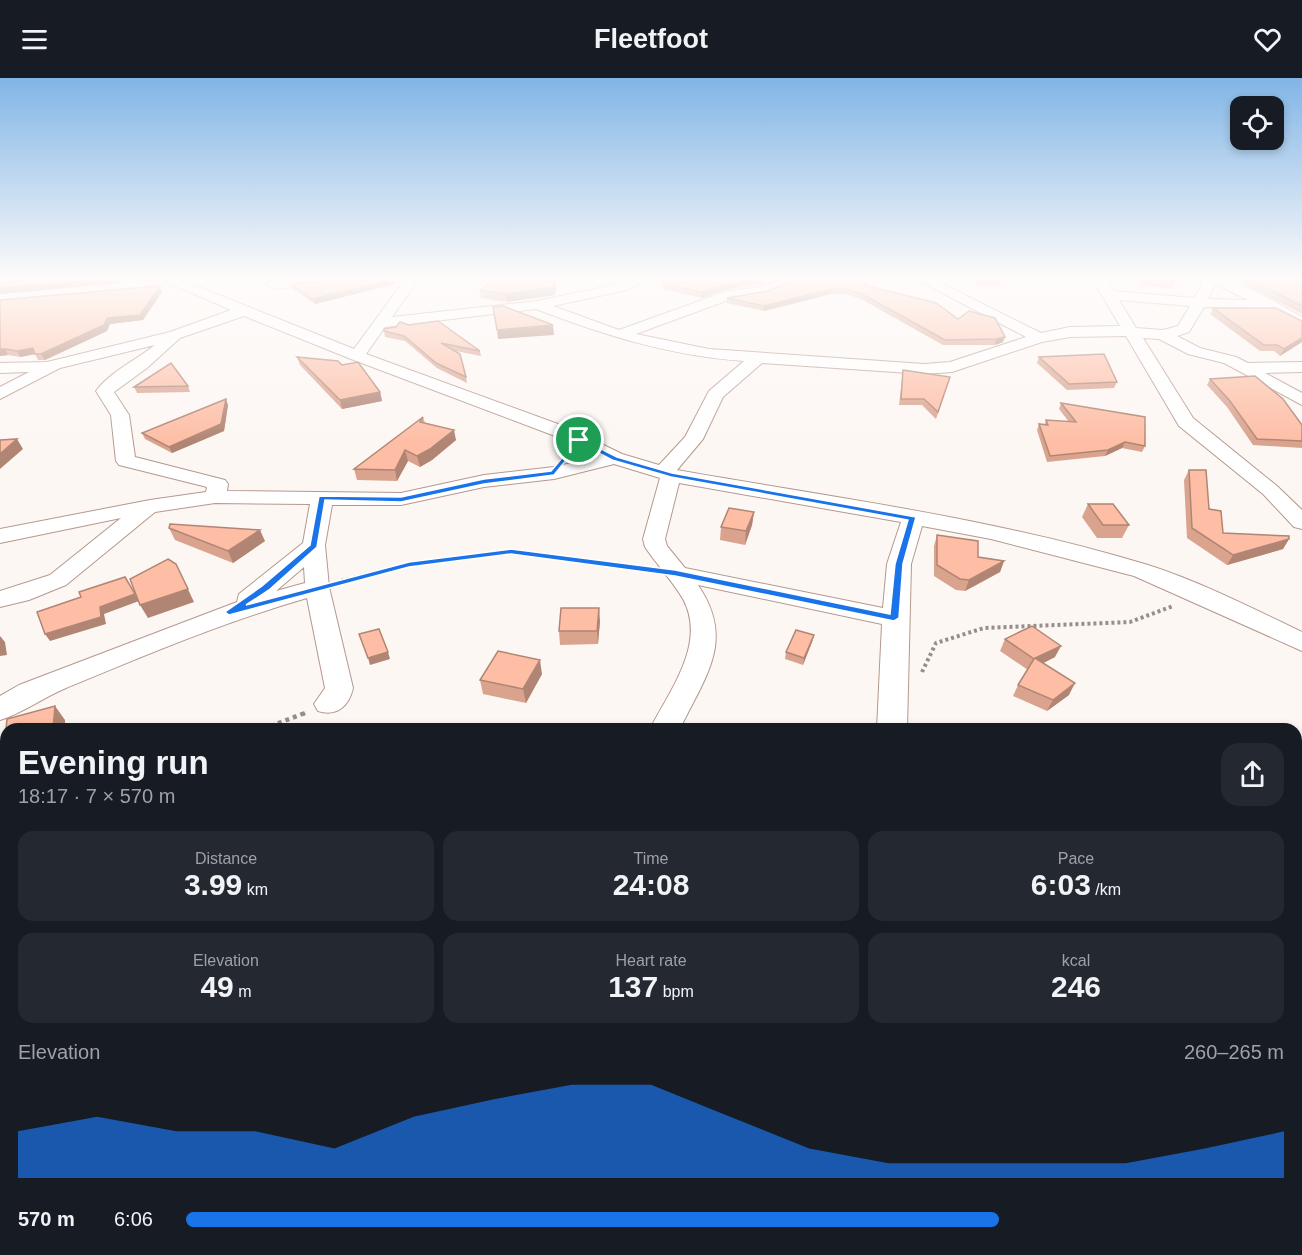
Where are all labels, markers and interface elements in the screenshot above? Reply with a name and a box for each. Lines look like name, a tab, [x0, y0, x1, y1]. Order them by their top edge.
icon: menu	[18, 23, 51, 56]
icon: heart	[1251, 23, 1284, 56]
text: Fleetfoot	[594, 24, 708, 54]
map controls	[1230, 96, 1284, 150]
button: locate	[1230, 96, 1284, 150]
pin	[553, 414, 604, 465]
icon: arrive	[562, 423, 595, 456]
button: share	[1221, 743, 1284, 806]
text: Evening run	[18, 744, 209, 781]
text: 18:17 · 7 × 570 m	[18, 785, 175, 807]
text: Distance	[195, 850, 257, 867]
text: Time	[634, 850, 668, 867]
text: Pace	[1058, 850, 1094, 867]
text: 3.99	[184, 868, 242, 901]
text: 24:08	[613, 868, 689, 901]
text: 6:03	[1031, 868, 1091, 901]
text: km	[242, 881, 268, 898]
text: /km	[1091, 881, 1121, 898]
text: Elevation	[193, 952, 259, 969]
text: Heart rate	[615, 952, 687, 969]
text: kcal	[1062, 952, 1090, 969]
text: 49	[200, 970, 234, 1003]
text: 137	[608, 970, 658, 1003]
text: 246	[1051, 970, 1101, 1003]
text: m	[234, 983, 252, 1000]
text: bpm	[658, 983, 694, 1000]
text: Elevation	[18, 1041, 100, 1063]
text: 260–265 m	[1184, 1041, 1284, 1063]
text: 570 m	[18, 1208, 75, 1230]
text: 6:06	[114, 1208, 153, 1230]

